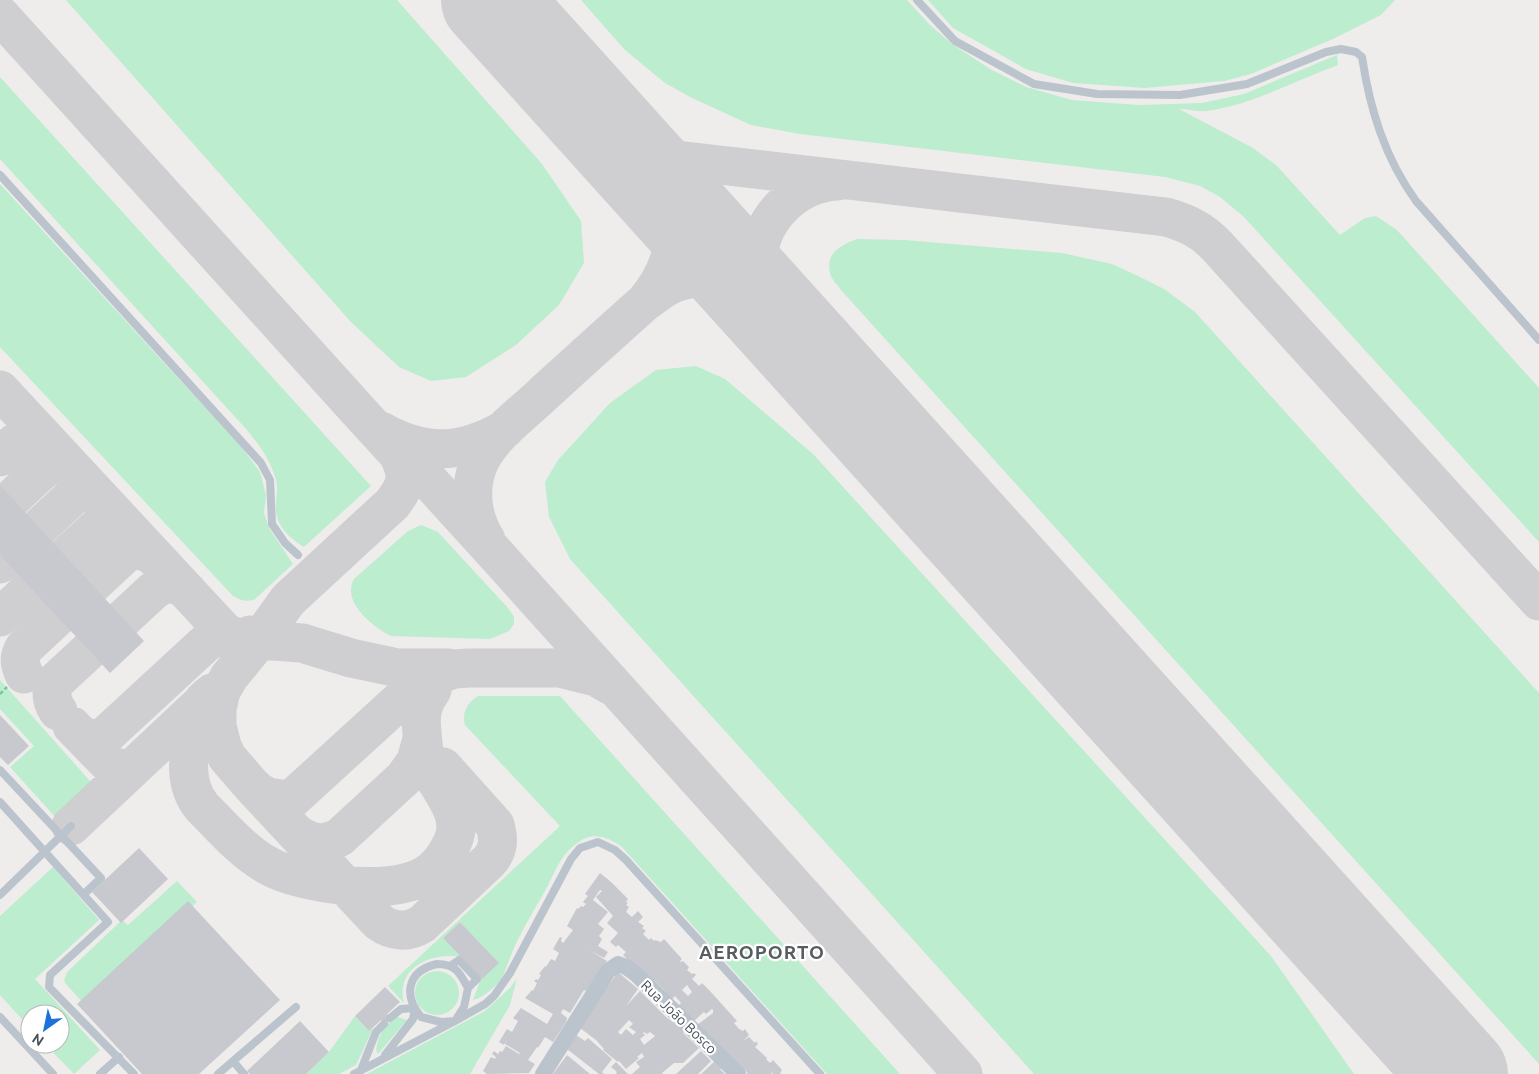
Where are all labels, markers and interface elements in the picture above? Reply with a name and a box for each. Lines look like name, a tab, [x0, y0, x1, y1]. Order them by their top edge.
district label: AEROPORTO	[699, 941, 825, 963]
street label: Rua João Bosco	[638, 977, 720, 1057]
north arrow	[20, 1004, 70, 1054]
text: N	[29, 1030, 47, 1049]

